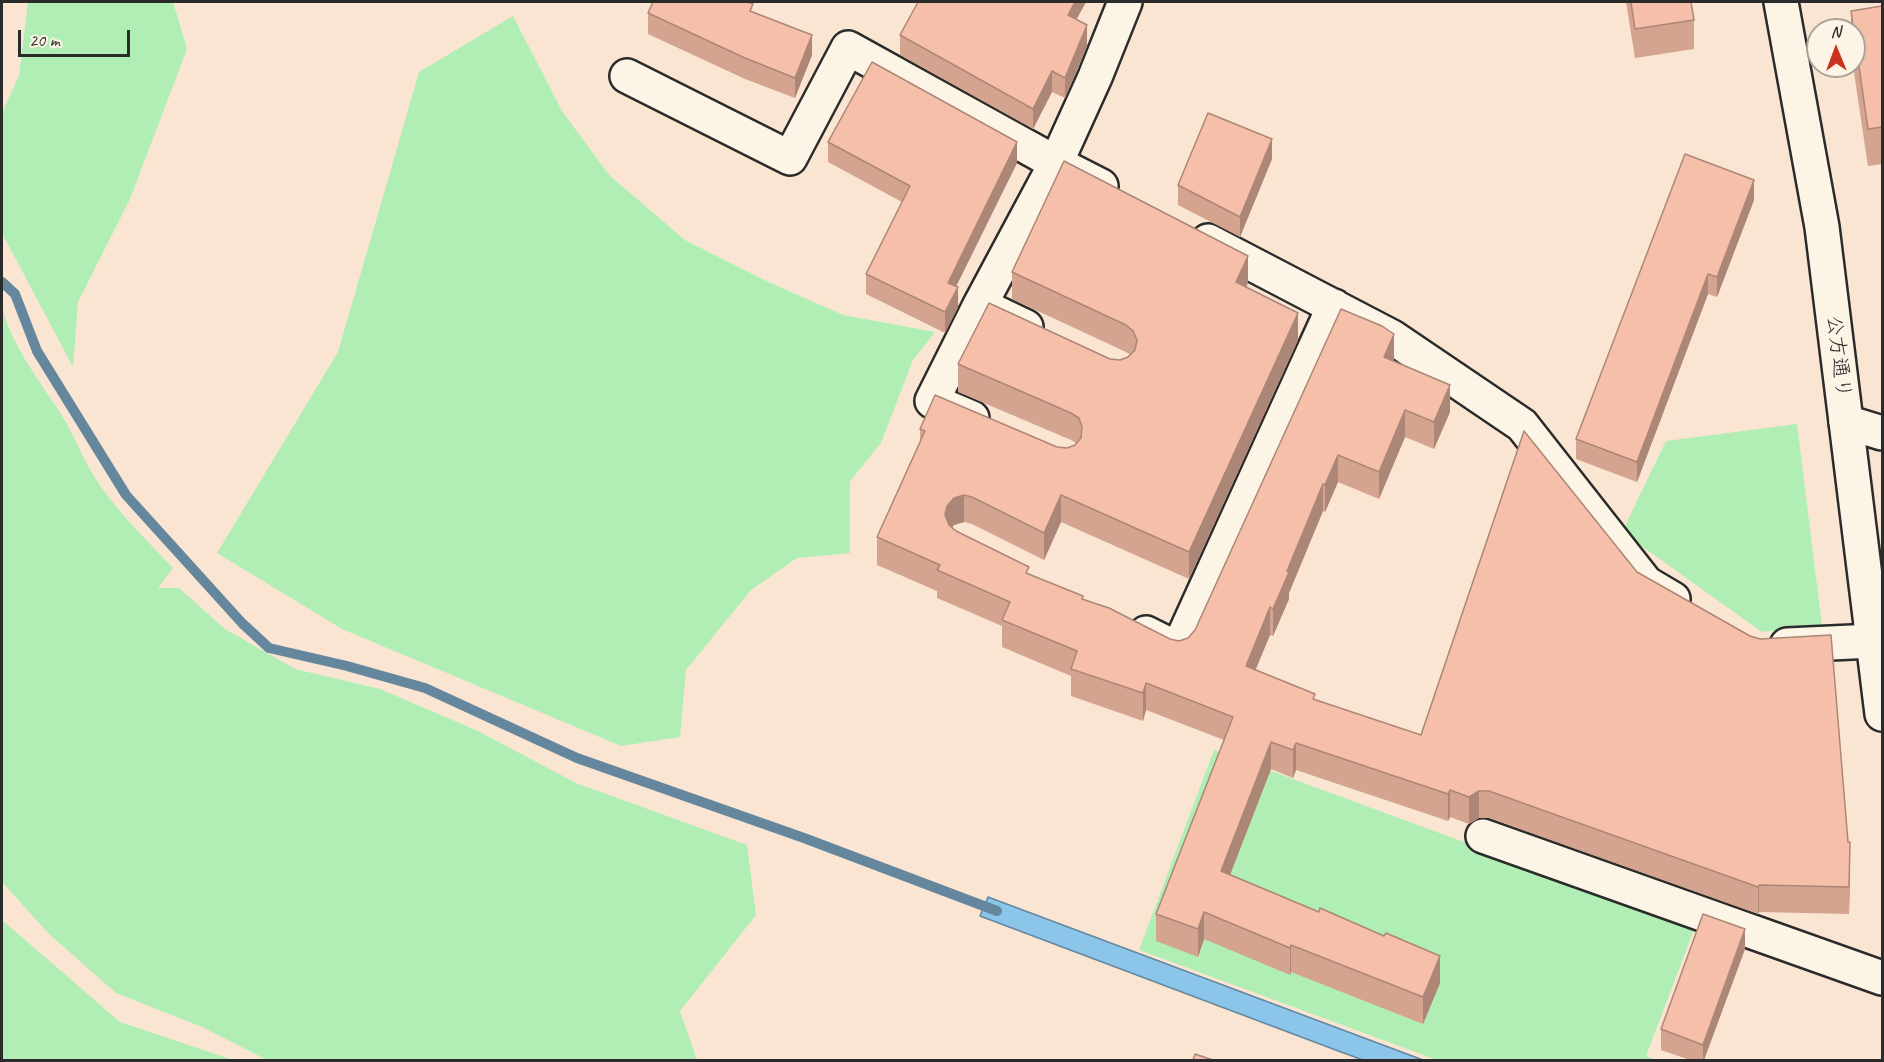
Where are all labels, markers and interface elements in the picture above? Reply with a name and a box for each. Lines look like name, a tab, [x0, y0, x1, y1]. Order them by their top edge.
scale bar	[21, 18, 134, 56]
north arrow	[1806, 18, 1866, 78]
text: N	[1831, 22, 1841, 42]
text: 20 m	[29, 29, 60, 51]
street label: 公方通り	[1820, 314, 1856, 400]

